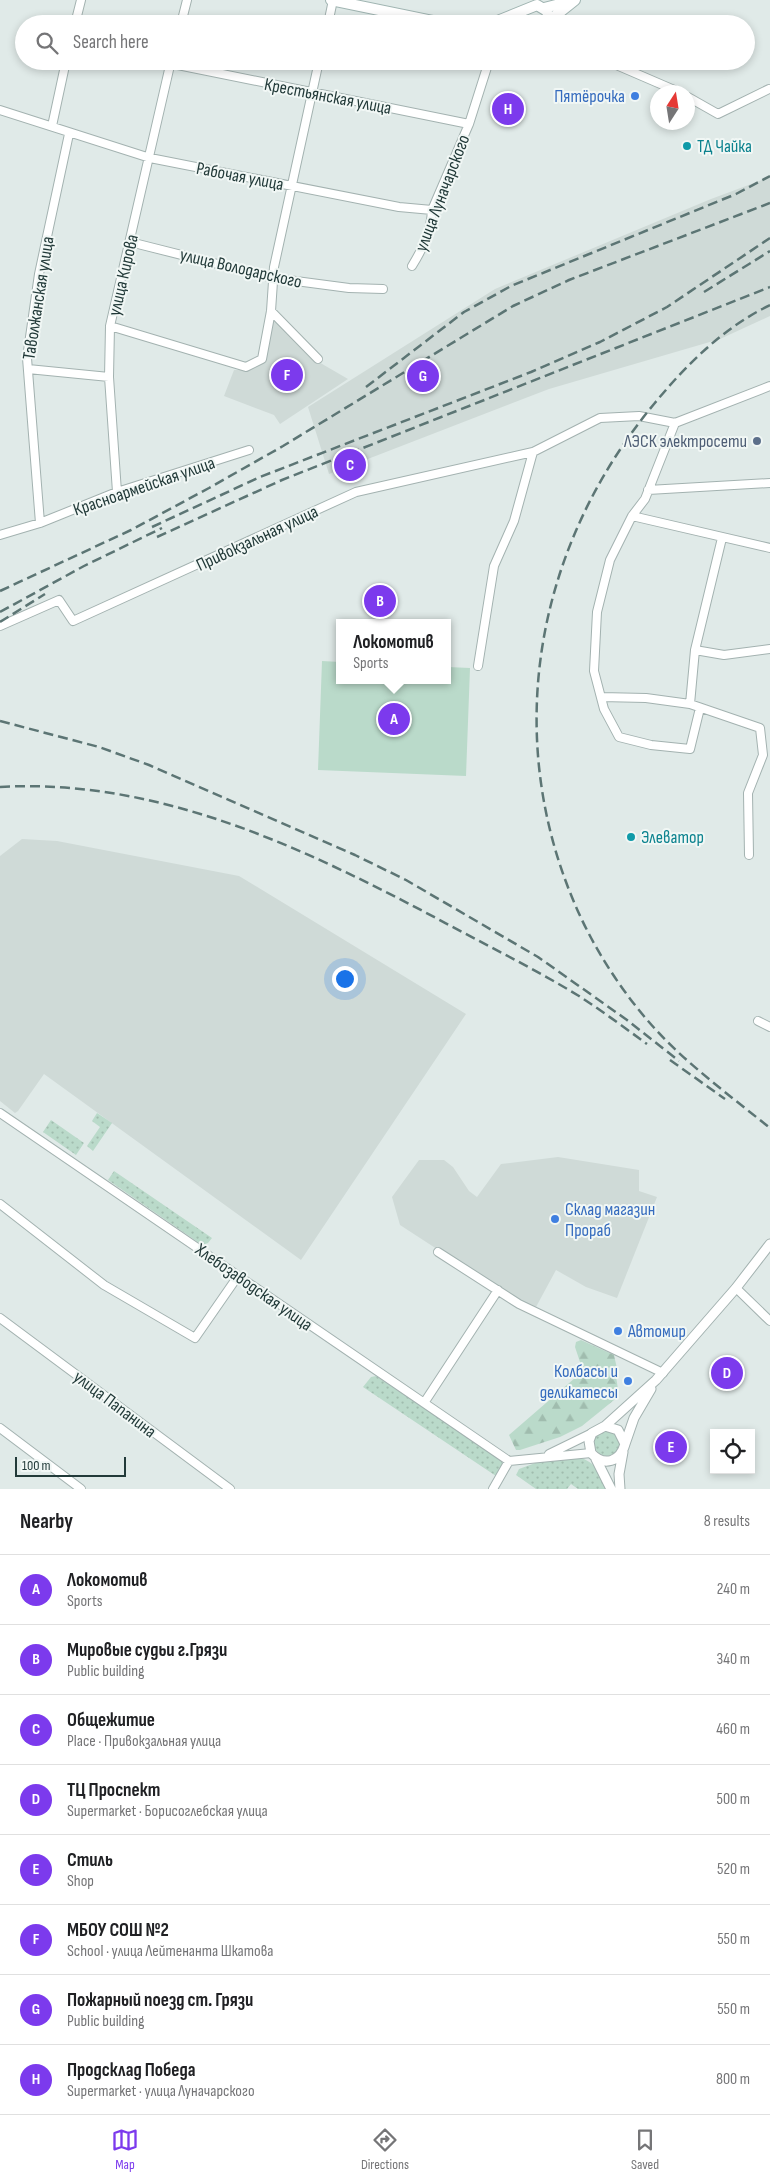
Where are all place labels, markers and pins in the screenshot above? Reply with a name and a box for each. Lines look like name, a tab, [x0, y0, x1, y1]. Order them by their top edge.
place label: Пятёрочка	[554, 86, 625, 107]
pin: H	[492, 90, 524, 128]
marker: Пятёрочка	[629, 90, 641, 102]
place label: ТД Чайка	[697, 136, 752, 157]
marker: ТД Чайка	[681, 140, 693, 152]
pin: F	[271, 356, 303, 394]
pin: G	[407, 357, 439, 395]
place label: ЛЭСК электросети	[623, 431, 747, 452]
marker: ЛЭСК электросети	[751, 435, 763, 447]
pin: C	[334, 446, 366, 484]
pin: B	[364, 582, 396, 620]
pin: A	[378, 700, 410, 738]
place label: Элеватор	[641, 827, 704, 848]
marker: Элеватор	[625, 831, 637, 843]
place label: Склад магазин Прораб	[565, 1199, 655, 1241]
marker: Склад магазин Прораб	[549, 1213, 561, 1225]
place label: Автомир	[627, 1321, 686, 1342]
marker: Автомир	[612, 1325, 624, 1337]
pin: D	[711, 1354, 743, 1392]
place label: Колбасы и деликатесы	[540, 1361, 618, 1403]
marker: Колбасы и деликатесы	[622, 1375, 634, 1387]
pin: E	[655, 1428, 687, 1466]

